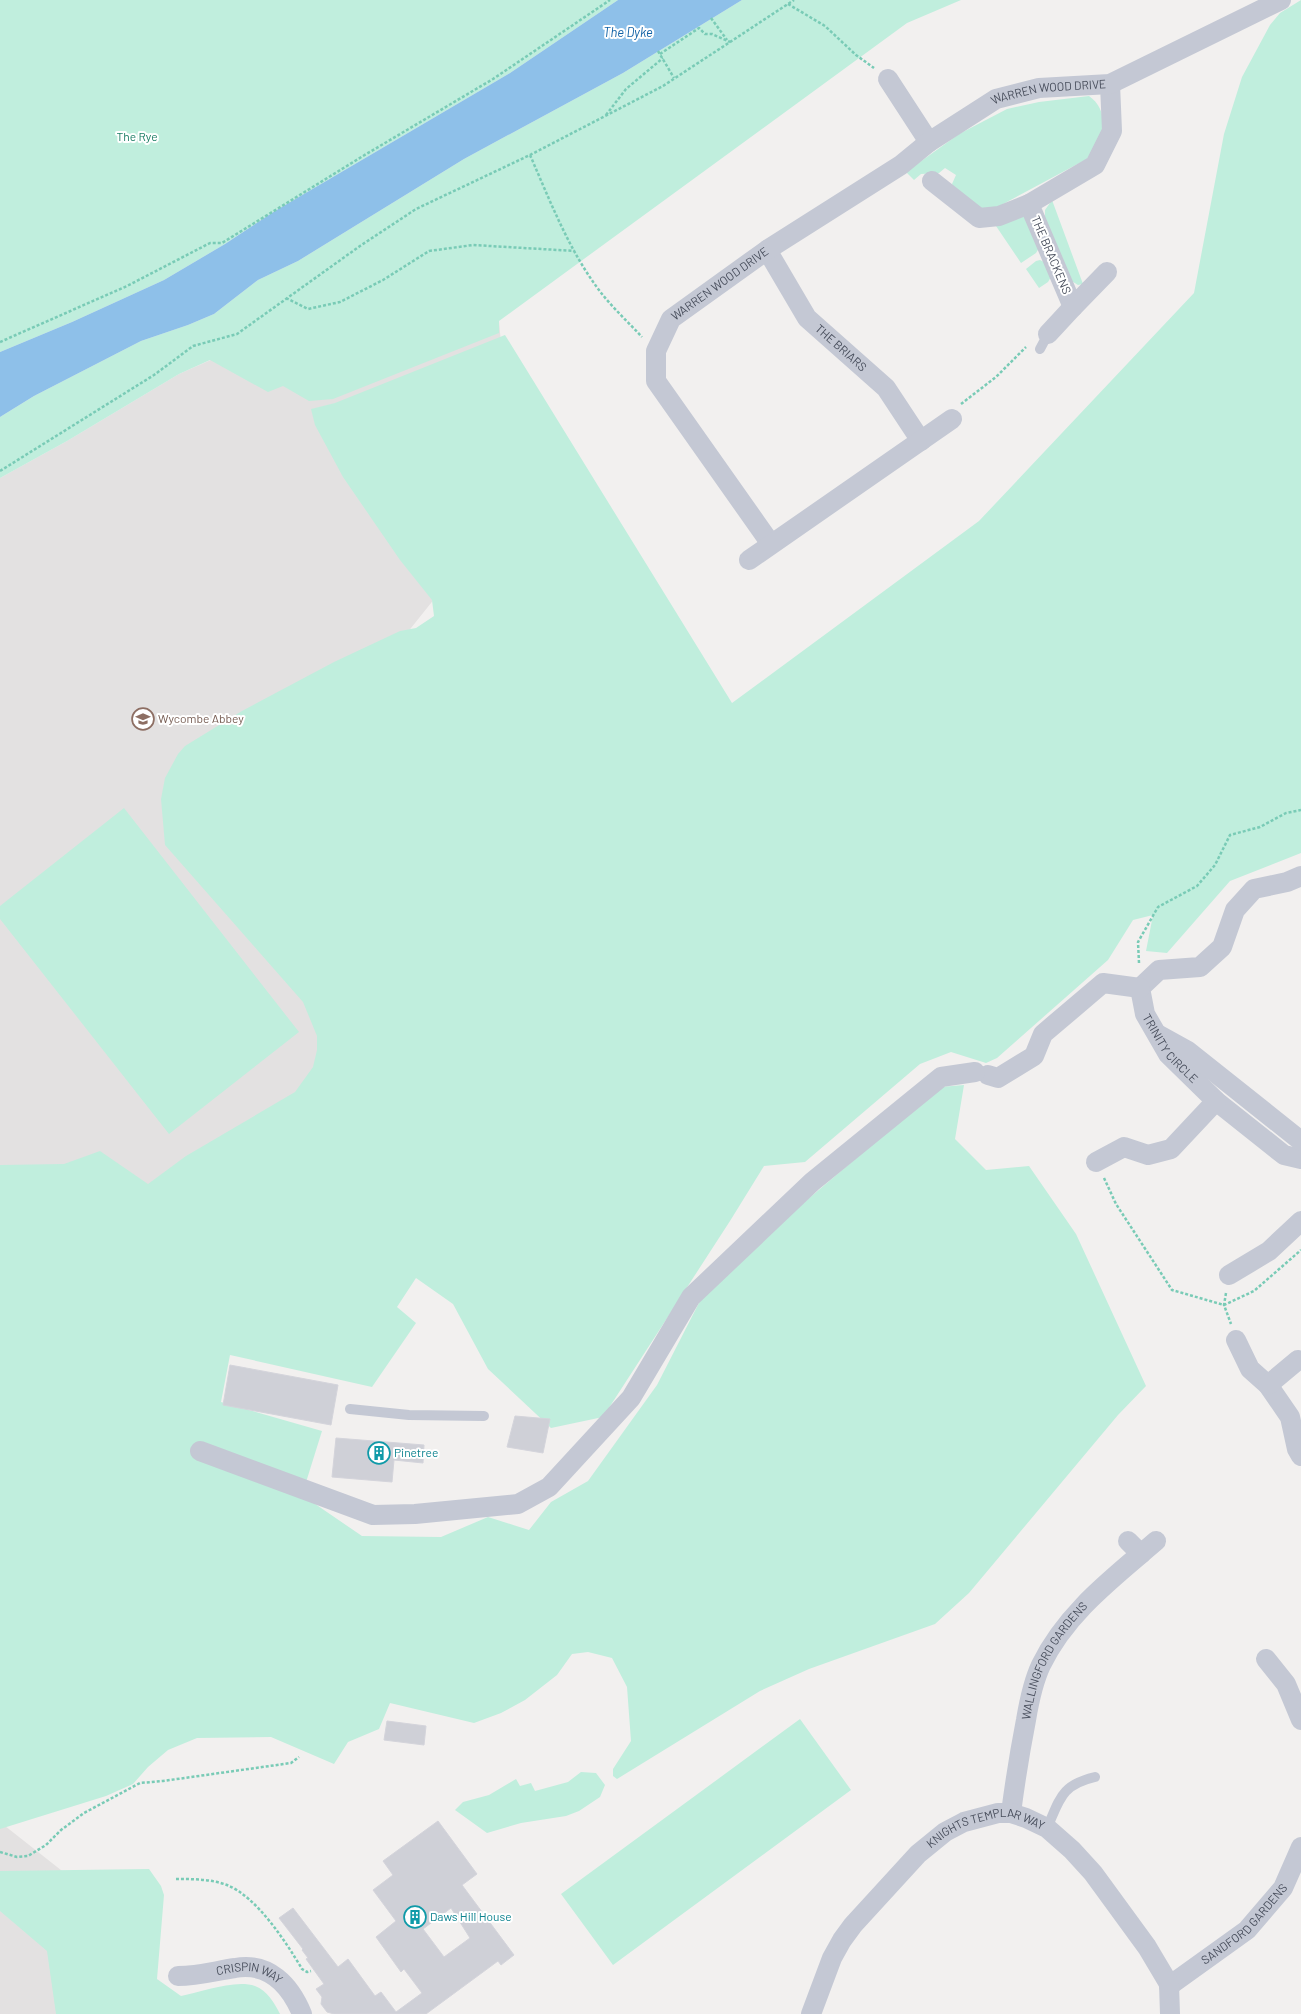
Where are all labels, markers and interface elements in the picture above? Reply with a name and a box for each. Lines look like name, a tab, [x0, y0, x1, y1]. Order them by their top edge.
water label: The Dyke	[603, 24, 653, 40]
street label: WARREN WOOD DRIVE	[988, 76, 1106, 107]
park label: The Rye	[116, 129, 158, 143]
street label: THE BRACKENS	[1029, 213, 1075, 296]
street label: WARREN WOOD DRIVE	[668, 243, 771, 323]
street label: THE BRIARS	[813, 321, 870, 374]
school or university icon: Wycombe Abbey	[130, 706, 156, 732]
place label: Wycombe Abbey	[158, 711, 244, 725]
street label: TRINITY CIRCLE	[1140, 1011, 1201, 1085]
building icon: Pinetree	[366, 1440, 392, 1466]
place label: Pinetree	[394, 1445, 438, 1459]
street label: WALLINGFORD GARDENS	[1018, 1598, 1090, 1721]
street label: KNIGHTS TEMPLAR WAY	[923, 1805, 1048, 1850]
street label: SANDFORD GARDENS	[1198, 1880, 1290, 1967]
building icon: Daws Hill House	[402, 1904, 428, 1930]
place label: Daws Hill House	[430, 1909, 512, 1923]
street label: CRISPIN WAY	[215, 1959, 286, 1986]

